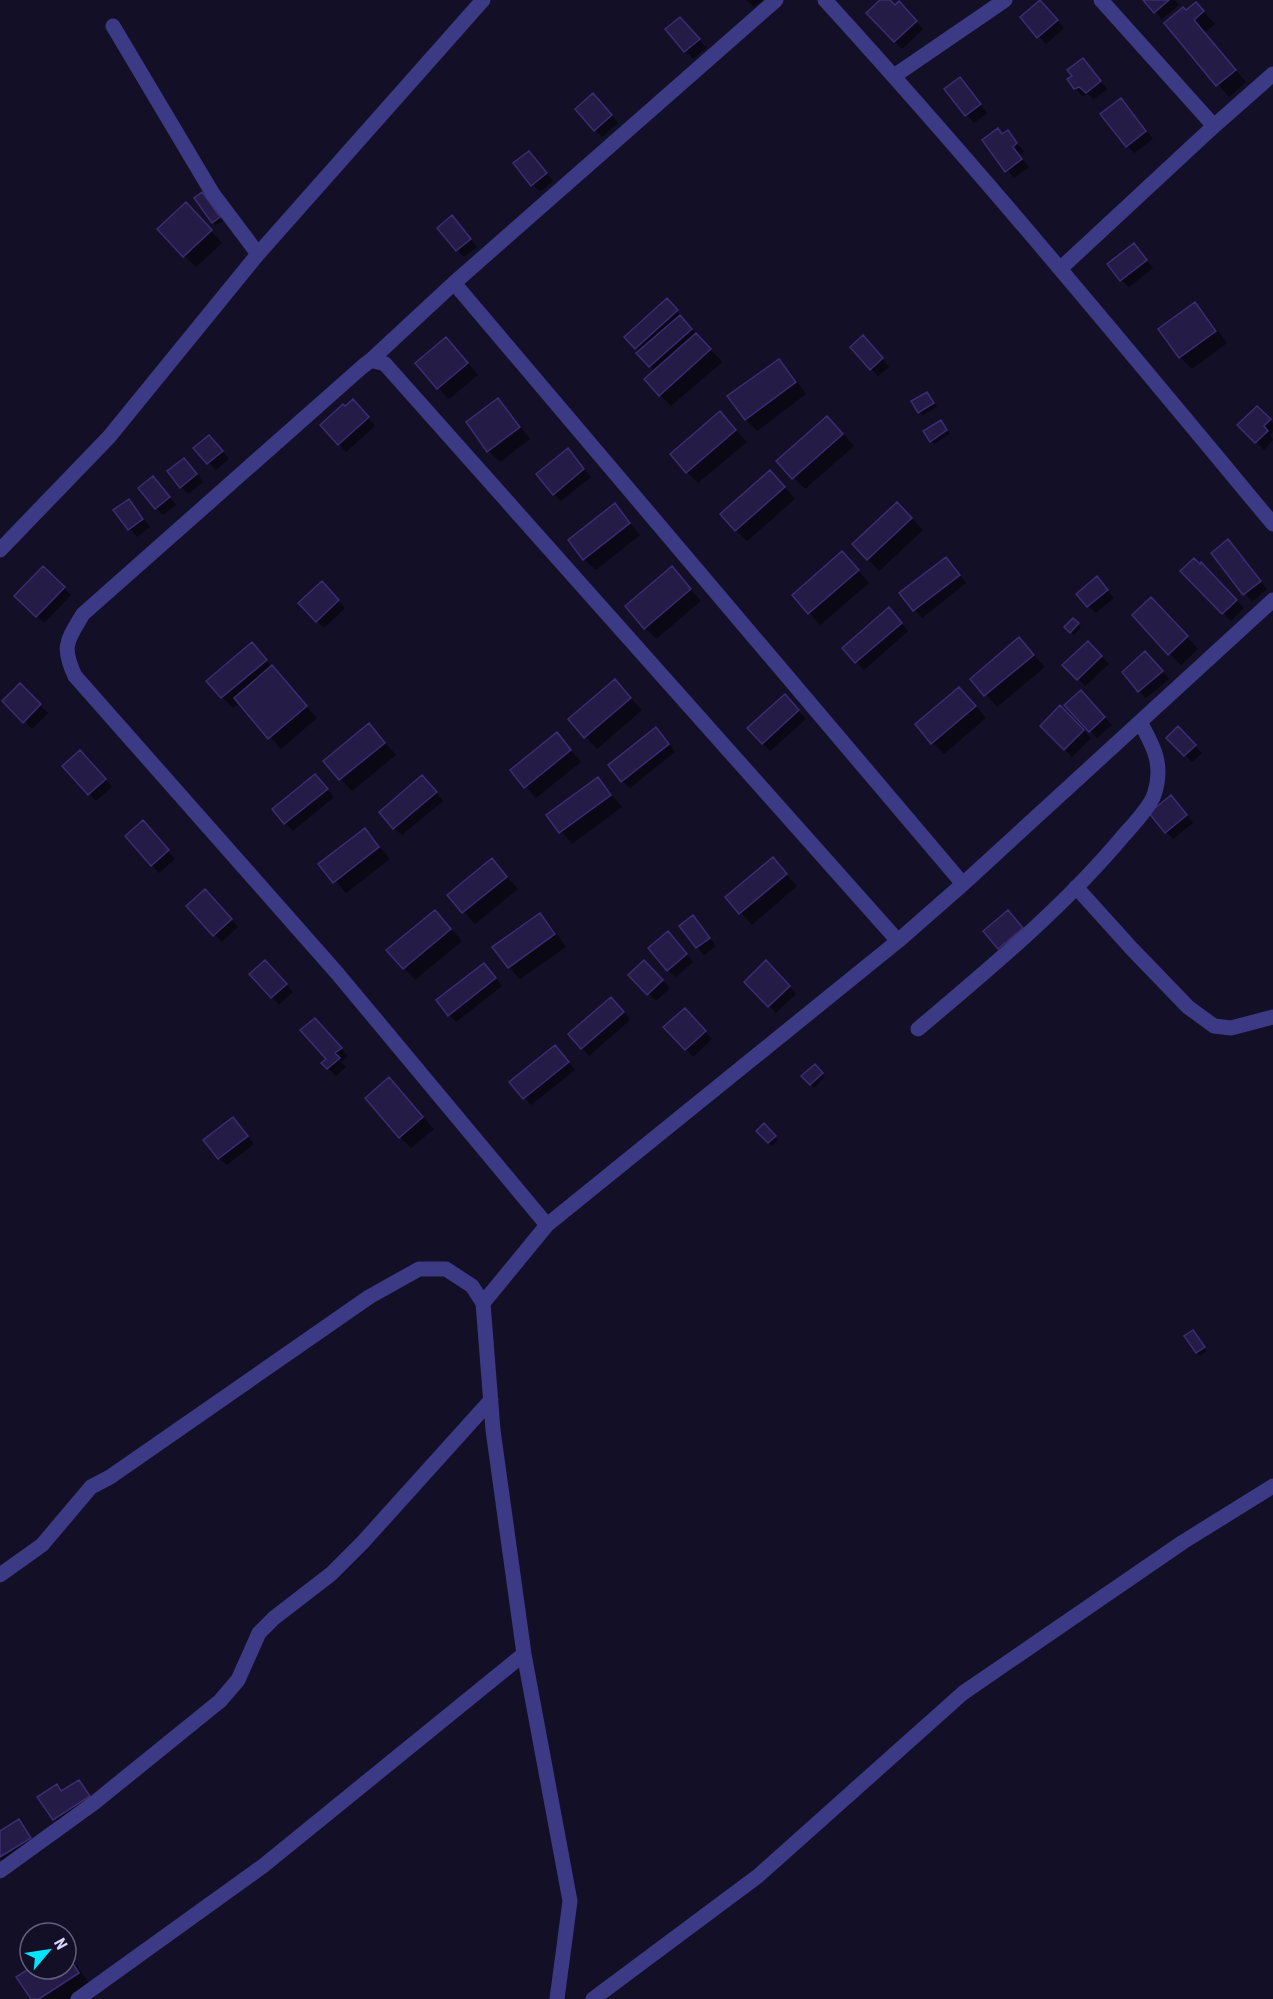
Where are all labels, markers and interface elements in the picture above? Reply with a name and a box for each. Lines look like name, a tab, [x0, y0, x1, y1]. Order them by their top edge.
north arrow	[18, 1921, 78, 1981]
text: N	[50, 1935, 71, 1953]

